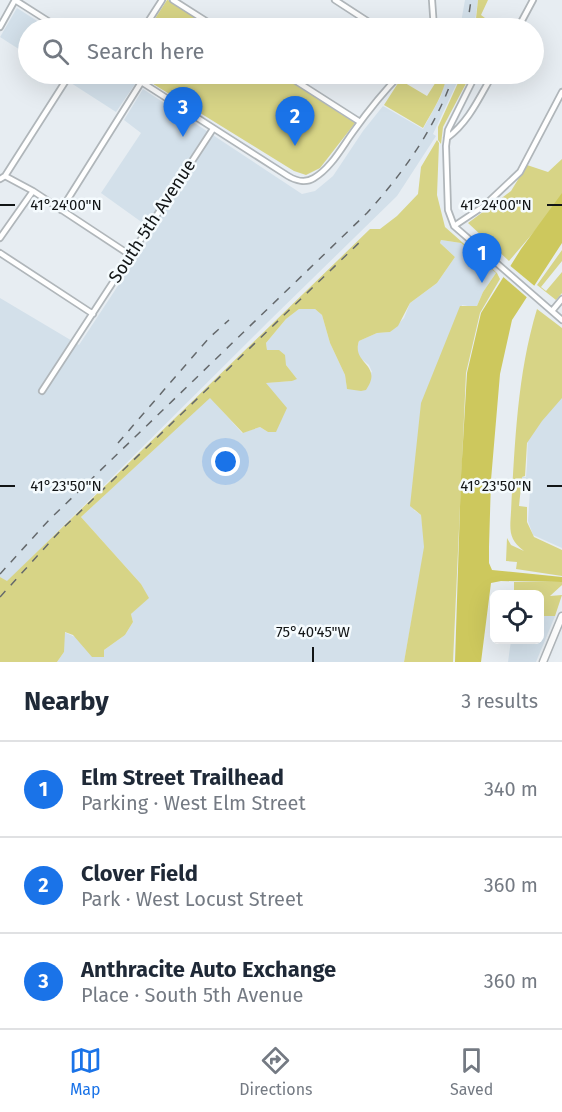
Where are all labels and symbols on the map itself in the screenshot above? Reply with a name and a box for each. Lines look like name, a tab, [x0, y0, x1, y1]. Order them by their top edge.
pin: 3	[164, 88, 202, 137]
pin: 2	[276, 96, 314, 146]
street label: South 5th Avenue	[104, 155, 200, 287]
text: 41°24'00"N	[30, 196, 102, 214]
text: 41°24'00"N	[460, 196, 532, 214]
pin: 1	[462, 234, 502, 283]
your location	[211, 447, 240, 476]
text: 41°23'50"N	[30, 477, 102, 495]
text: 41°23'50"N	[460, 477, 532, 495]
text: 75°40'45"W	[276, 623, 351, 641]

